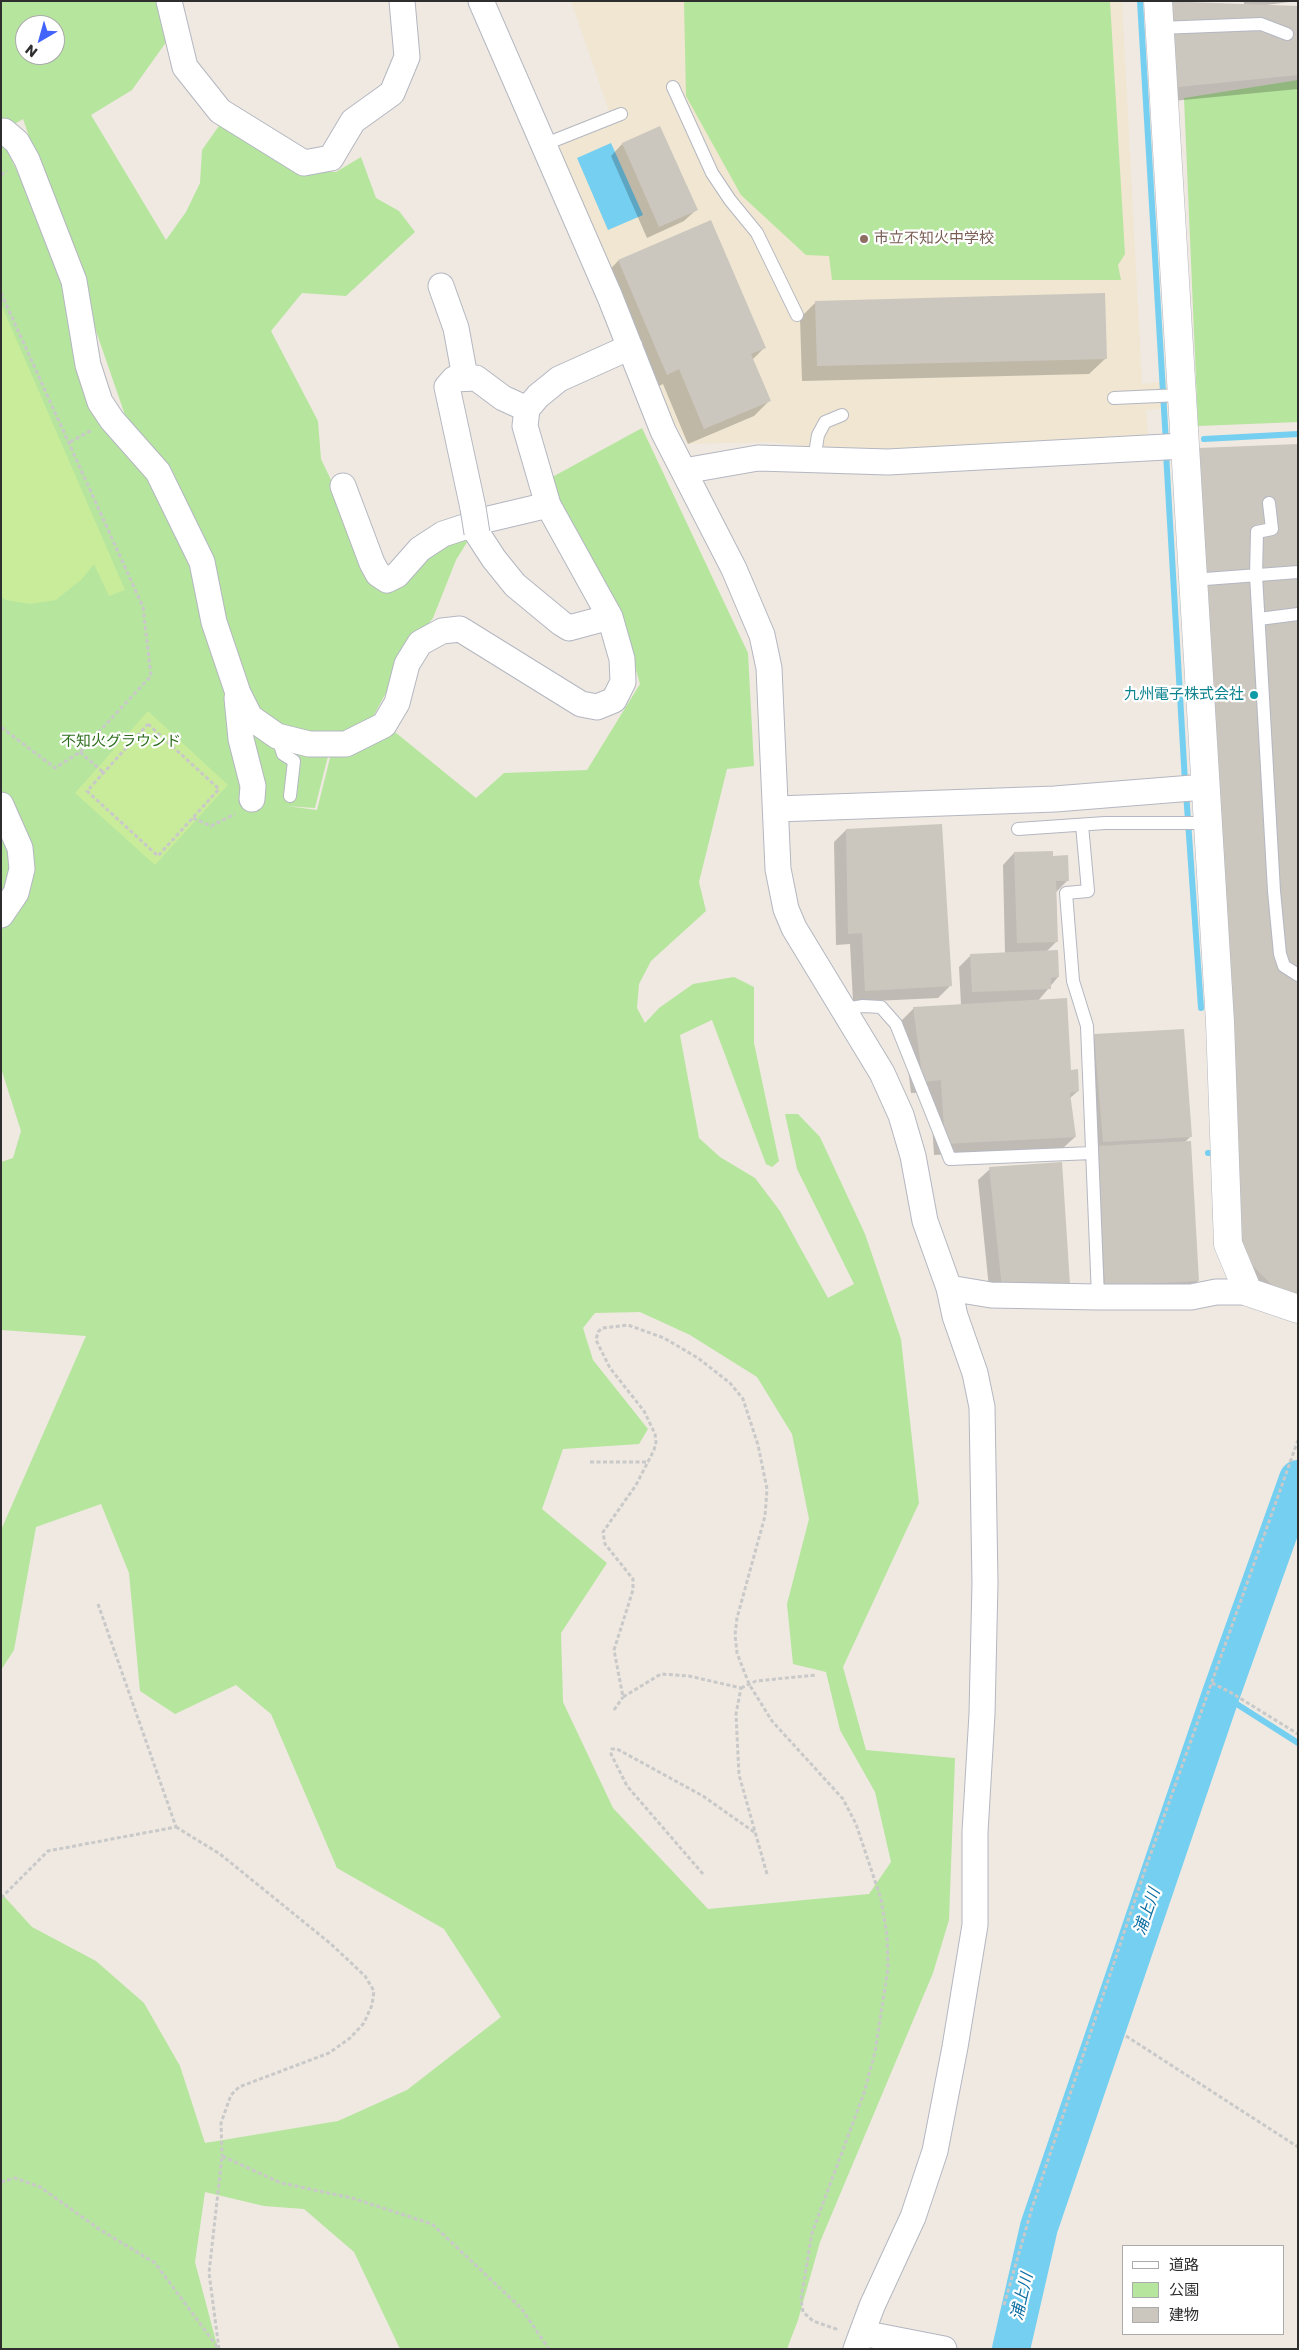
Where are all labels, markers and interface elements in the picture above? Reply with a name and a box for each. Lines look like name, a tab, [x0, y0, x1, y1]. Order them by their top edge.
north arrow	[15, 15, 65, 65]
text: N	[21, 40, 42, 62]
place label: 市立不知火中学校	[874, 230, 994, 248]
marker: 市立不知火中学校	[858, 233, 870, 245]
place label: 九州電子株式会社	[1124, 686, 1244, 704]
marker: 九州電子株式会社	[1248, 689, 1260, 701]
park label: 不知火グラウンド	[61, 733, 181, 751]
water label: 浦上川	[1131, 1886, 1165, 1938]
legend	[1122, 2245, 1284, 2335]
text: 道路	[1169, 2254, 1199, 2275]
water label: 浦上川	[1008, 2271, 1038, 2323]
text: 公園	[1169, 2279, 1199, 2300]
text: 建物	[1169, 2304, 1199, 2325]

